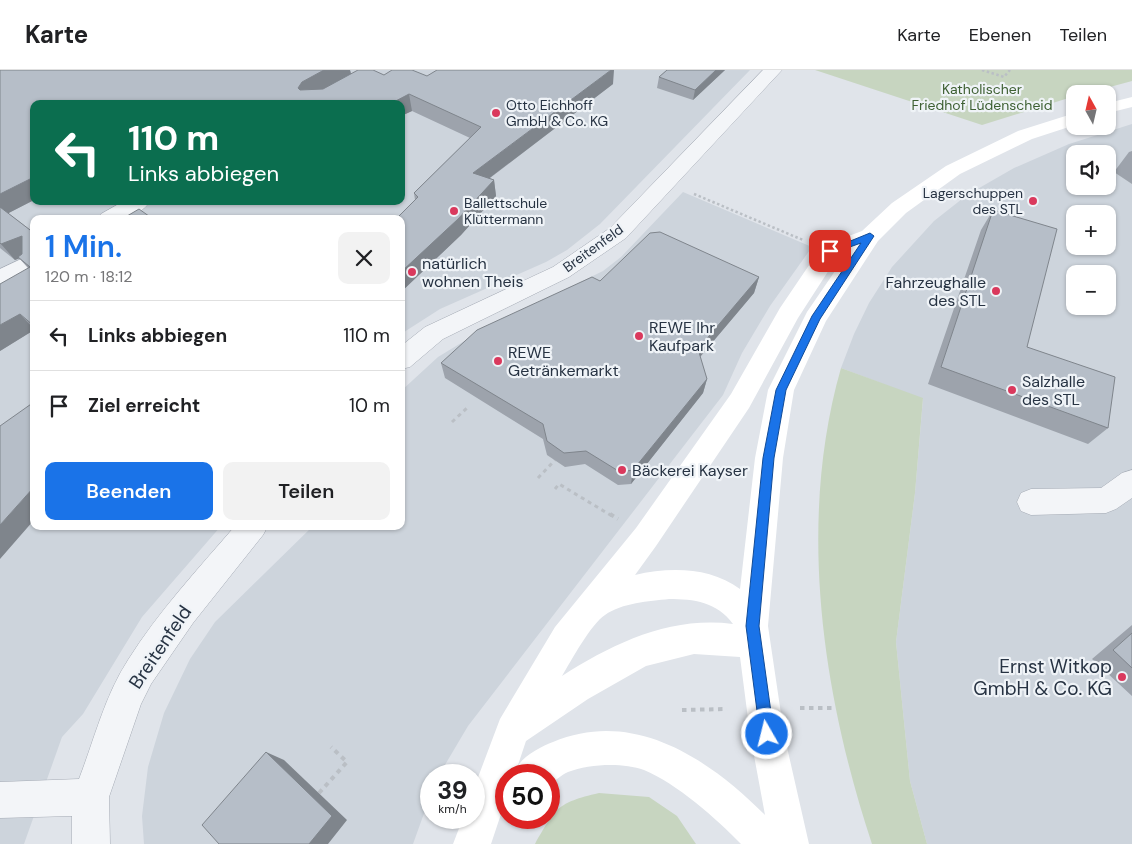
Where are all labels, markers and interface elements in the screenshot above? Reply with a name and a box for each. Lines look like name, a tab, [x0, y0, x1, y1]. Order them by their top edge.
text: Karte	[25, 19, 88, 50]
text: Karte	[897, 23, 941, 47]
text: Ebenen	[969, 23, 1031, 47]
text: Teilen	[1059, 23, 1107, 47]
park label: Katholischer Friedhof Lüdenscheid	[912, 80, 1052, 114]
north arrow	[1066, 85, 1116, 135]
map controls	[1066, 85, 1116, 315]
place label: Otto Eichhoff GmbH & Co. KG	[506, 96, 608, 130]
marker: Otto Eichhoff GmbH & Co. KG	[490, 107, 502, 119]
text: 110 m	[128, 115, 219, 161]
icon: left	[45, 120, 110, 185]
button: sound	[1066, 145, 1116, 195]
text: Links abbiegen	[128, 159, 279, 188]
place label: Lagerschuppen des STL	[923, 184, 1023, 218]
place label: Ballettschule Klüttermann	[464, 194, 547, 228]
marker: Lagerschuppen des STL	[1027, 195, 1039, 207]
marker: Ballettschule Klüttermann	[448, 205, 460, 217]
button: +	[1066, 205, 1116, 255]
street label: Breitenfeld	[559, 220, 627, 276]
text: 1 Min.	[45, 227, 122, 266]
pin	[809, 230, 851, 272]
button: close	[338, 232, 390, 284]
icon: arrive	[816, 237, 844, 265]
place label: natürlich wohnen Theis	[422, 253, 523, 292]
button: −	[1066, 265, 1116, 315]
text: 120 m · 18:12	[45, 266, 132, 287]
marker: natürlich wohnen Theis	[406, 266, 418, 278]
place label: Fahrzeughalle des STL	[886, 272, 986, 311]
marker: Fahrzeughalle des STL	[990, 285, 1002, 297]
place label: REWE Ihr Kaufpark	[649, 317, 715, 356]
icon: left	[45, 322, 73, 350]
text: Links abbiegen	[88, 323, 227, 348]
text: 110 m	[343, 323, 390, 348]
marker: REWE Ihr Kaufpark	[633, 330, 645, 342]
place label: REWE Getränkemarkt	[508, 342, 619, 381]
marker: REWE Getränkemarkt	[492, 355, 504, 367]
place label: Salzhalle des STL	[1022, 371, 1085, 410]
marker: Salzhalle des STL	[1006, 384, 1018, 396]
icon: arrive	[45, 392, 73, 420]
text: Ziel erreicht	[88, 393, 200, 418]
text: 10 m	[349, 393, 390, 418]
place label: Bäckerei Kayser	[632, 460, 748, 481]
button: Beenden	[45, 462, 213, 520]
button: Teilen	[223, 462, 390, 520]
marker: Bäckerei Kayser	[616, 464, 628, 476]
street label: Breitenfeld	[123, 600, 197, 694]
place label: Ernst Witkop GmbH & Co. KG	[973, 654, 1112, 701]
marker: Ernst Witkop GmbH & Co. KG	[1116, 671, 1128, 683]
position arrow	[740, 707, 792, 759]
speed limit sign: 50	[495, 764, 560, 829]
text: 39	[437, 774, 468, 807]
text: km/h	[438, 801, 467, 817]

